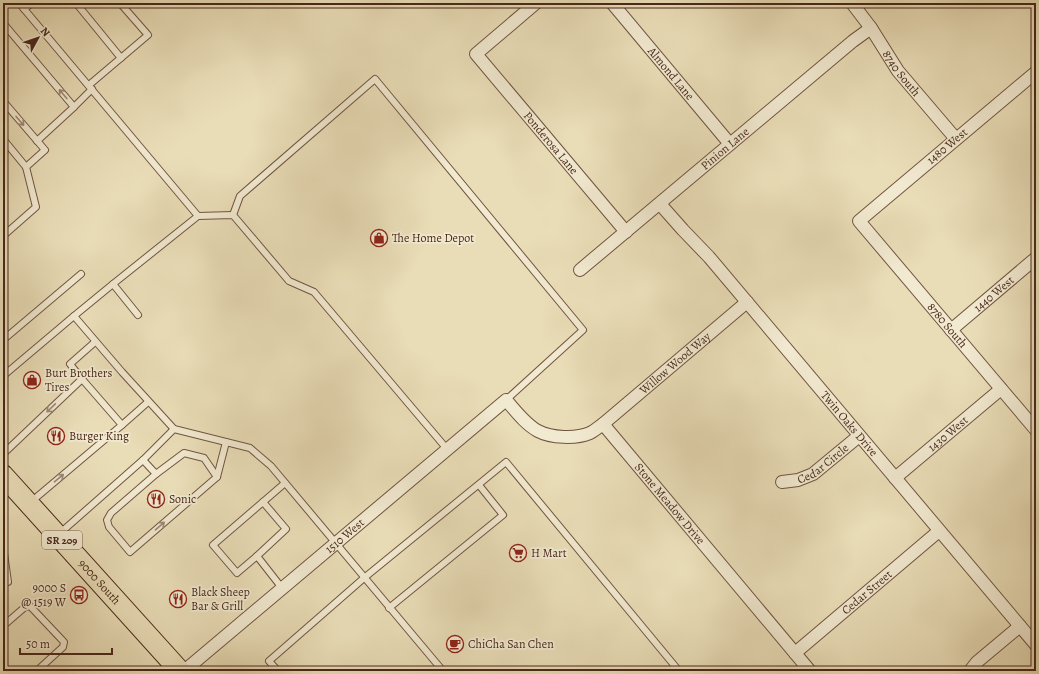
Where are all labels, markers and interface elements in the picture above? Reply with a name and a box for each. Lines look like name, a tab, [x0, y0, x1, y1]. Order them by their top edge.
north arrow	[18, 18, 58, 58]
text: N	[37, 24, 54, 40]
street label: Almond Lane	[643, 43, 698, 104]
street label: 8740 South	[879, 47, 925, 100]
one-way arrow	[58, 89, 68, 99]
street label: Ponderosa Lane	[520, 108, 582, 178]
one-way arrow	[16, 116, 25, 127]
street label: Pinion Lane	[697, 124, 752, 173]
street label: 1480 West	[923, 124, 971, 168]
shop icon: The Home Depot	[369, 228, 389, 248]
place label: The Home Depot	[392, 230, 474, 246]
street label: 1440 West	[970, 272, 1017, 316]
street label: 8780 South	[924, 299, 971, 352]
street label: Willow Wood Way	[635, 328, 714, 399]
place label: Burt Brothers Tires	[45, 365, 112, 395]
shop icon: Burt Brothers Tires	[22, 370, 42, 390]
street label: Twin Oaks Drive	[817, 387, 882, 460]
one-way arrow	[46, 403, 57, 412]
street label: 1430 West	[924, 412, 971, 455]
restaurant icon: Burger King	[46, 426, 66, 446]
place label: Burger King	[69, 428, 129, 444]
street label: Cedar Circle	[795, 440, 852, 488]
street label: Stone Meadow Drive	[631, 460, 709, 548]
one-way arrow	[53, 474, 64, 483]
restaurant icon: Sonic	[146, 489, 166, 509]
place label: Sonic	[169, 491, 196, 507]
street label: 1510 West	[322, 515, 368, 557]
one-way arrow	[154, 522, 165, 531]
road number: SR 209	[42, 531, 82, 549]
supermarket icon: H Mart	[508, 543, 528, 563]
place label: H Mart	[531, 545, 567, 561]
street label: 9000 South	[75, 556, 125, 608]
street label: Cedar Street	[838, 566, 895, 618]
place label: 9000 S @ 1519 W	[21, 580, 67, 610]
place label: Black Sheep Bar & Grill	[191, 584, 250, 614]
bus stop icon: 9000 S @ 1519 W	[69, 585, 89, 605]
restaurant icon: Black Sheep Bar & Grill	[168, 589, 188, 609]
scale bar	[20, 630, 112, 656]
cafe icon: ChiCha San Chen	[445, 634, 465, 654]
text: 50 m	[26, 636, 50, 652]
place label: ChiCha San Chen	[468, 636, 554, 652]

